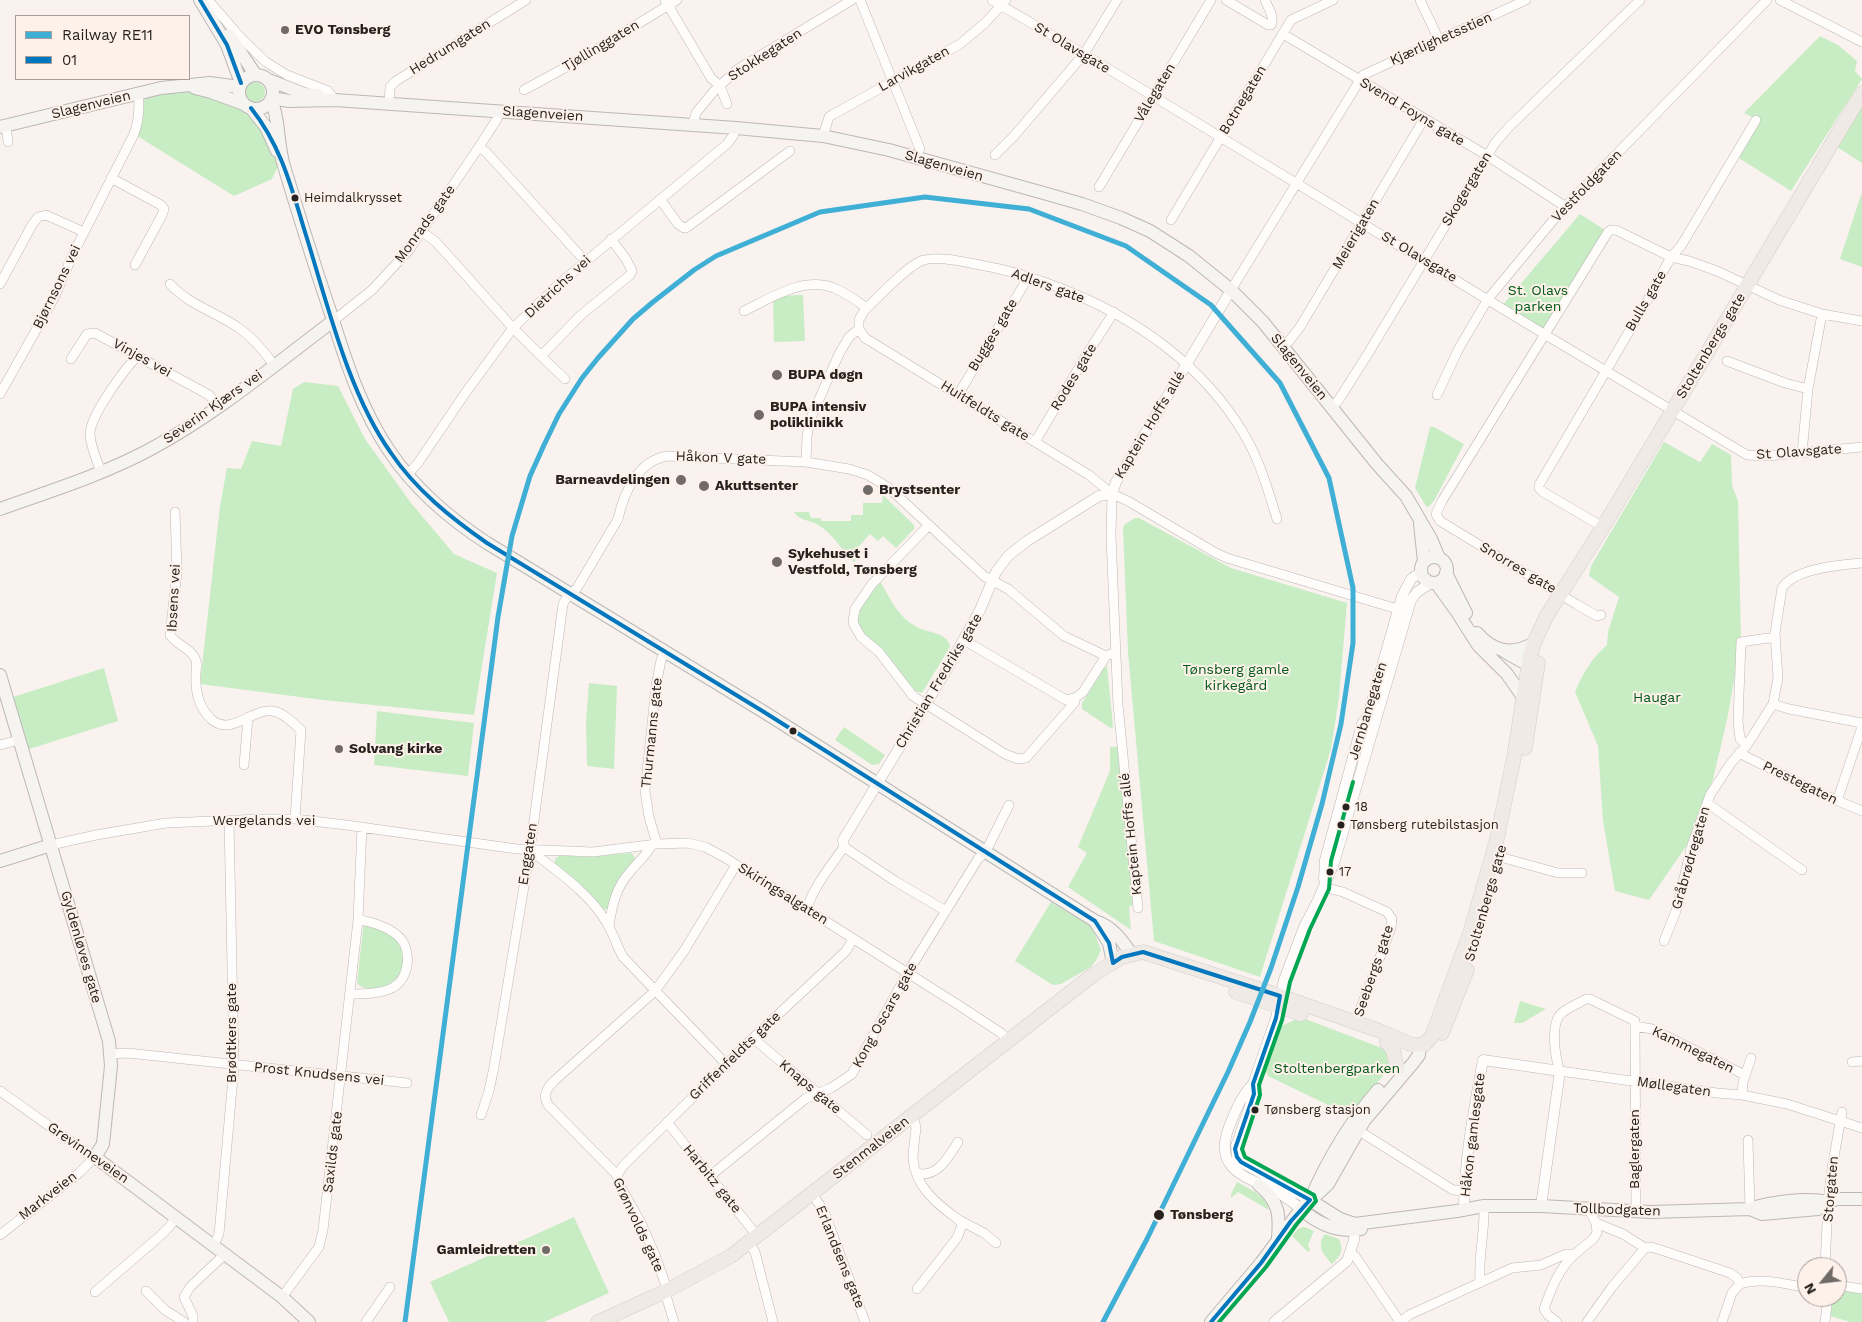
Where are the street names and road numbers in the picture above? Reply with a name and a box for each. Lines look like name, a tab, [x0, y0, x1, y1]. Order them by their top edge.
street label: Kjærlighetsstien	[1387, 9, 1495, 69]
street label: Hedrumgaten	[406, 15, 494, 79]
street label: Tjøllinggaten	[560, 17, 642, 75]
street label: St Olavsgate	[1031, 19, 1113, 77]
street label: Stokkegaten	[725, 25, 805, 85]
street label: Larvikgaten	[876, 43, 952, 95]
street label: Vålegaten	[1131, 60, 1179, 126]
street label: Botnegaten	[1216, 62, 1270, 138]
street label: Svend Foyns gate	[1356, 74, 1468, 150]
street label: Slagenveien	[50, 87, 132, 123]
street label: Slagenveien	[502, 103, 584, 125]
street label: Vestfoldgaten	[1548, 146, 1626, 226]
street label: Slagenveien	[903, 147, 985, 185]
street label: Skogergaten	[1438, 149, 1496, 229]
street label: Monrads gate	[391, 182, 459, 266]
street label: Meierigaten	[1329, 196, 1383, 272]
street label: St Olavsgate	[1378, 228, 1460, 286]
street label: Bjørnsons vei	[29, 242, 85, 332]
street label: Dietrichs vei	[521, 252, 595, 322]
street label: Adlers gate	[1009, 265, 1087, 307]
street label: Bulls gate	[1622, 268, 1670, 334]
street label: Stoltenbergs gate	[1673, 290, 1749, 402]
street label: Bugges gate	[965, 296, 1021, 374]
street label: Slagenveien	[1267, 330, 1331, 404]
street label: Vinjes vei	[110, 335, 174, 381]
street label: Rodes gate	[1047, 340, 1101, 414]
street label: Severin Kjærs vei	[160, 367, 266, 447]
street label: Kaptein Hoffs allé	[1111, 368, 1189, 482]
street label: Huitfeldts gate	[937, 377, 1033, 445]
street label: St Olavsgate	[1756, 441, 1842, 463]
street label: Håkon V gate	[675, 448, 767, 468]
street label: Snorres gate	[1477, 539, 1559, 597]
street label: Ibsens vei	[164, 564, 184, 632]
street label: Christian Fredriks gate	[892, 610, 986, 752]
street label: Jernbanegaten	[1345, 660, 1391, 762]
street label: Thurmanns gate	[638, 677, 666, 789]
street label: Prestegaten	[1760, 758, 1840, 808]
street label: Kaptein Hoffs allé	[1116, 772, 1146, 896]
street label: Gråbrødregaten	[1668, 805, 1714, 911]
street label: Wergelands vei	[213, 813, 315, 829]
street label: Enggaten	[515, 822, 541, 886]
street label: Stoltenbergs gate	[1461, 843, 1511, 963]
street label: Skiringsalgaten	[735, 859, 831, 929]
street label: Gyldenløves gate	[57, 889, 105, 1005]
street label: Seebergs gate	[1350, 923, 1398, 1019]
street label: Kong Oscars gate	[849, 959, 921, 1071]
street label: Brødtkers gate	[224, 983, 240, 1083]
street label: Griffenfeldts gate	[686, 1008, 784, 1104]
street label: Kammegaten	[1649, 1023, 1737, 1077]
street label: Knaps gate	[776, 1056, 844, 1118]
street label: Prost Knudsens vei	[253, 1059, 385, 1089]
street label: Håkon gamlesgate	[1457, 1072, 1489, 1198]
street label: Møllegaten	[1636, 1073, 1712, 1101]
street label: Baglergaten	[1627, 1109, 1643, 1189]
street label: Saxilds gate	[320, 1110, 346, 1194]
street label: Stenmalveien	[829, 1113, 913, 1183]
street label: Grevinneveien	[44, 1119, 132, 1187]
street label: Harbitz gate	[679, 1141, 745, 1217]
street label: Storgaten	[1820, 1155, 1842, 1223]
street label: Markveien	[16, 1168, 80, 1224]
street label: Grønvolds gate	[609, 1175, 667, 1275]
street label: Tollbodgaten	[1573, 1200, 1661, 1220]
street label: Erlandsens gate	[812, 1203, 868, 1311]

